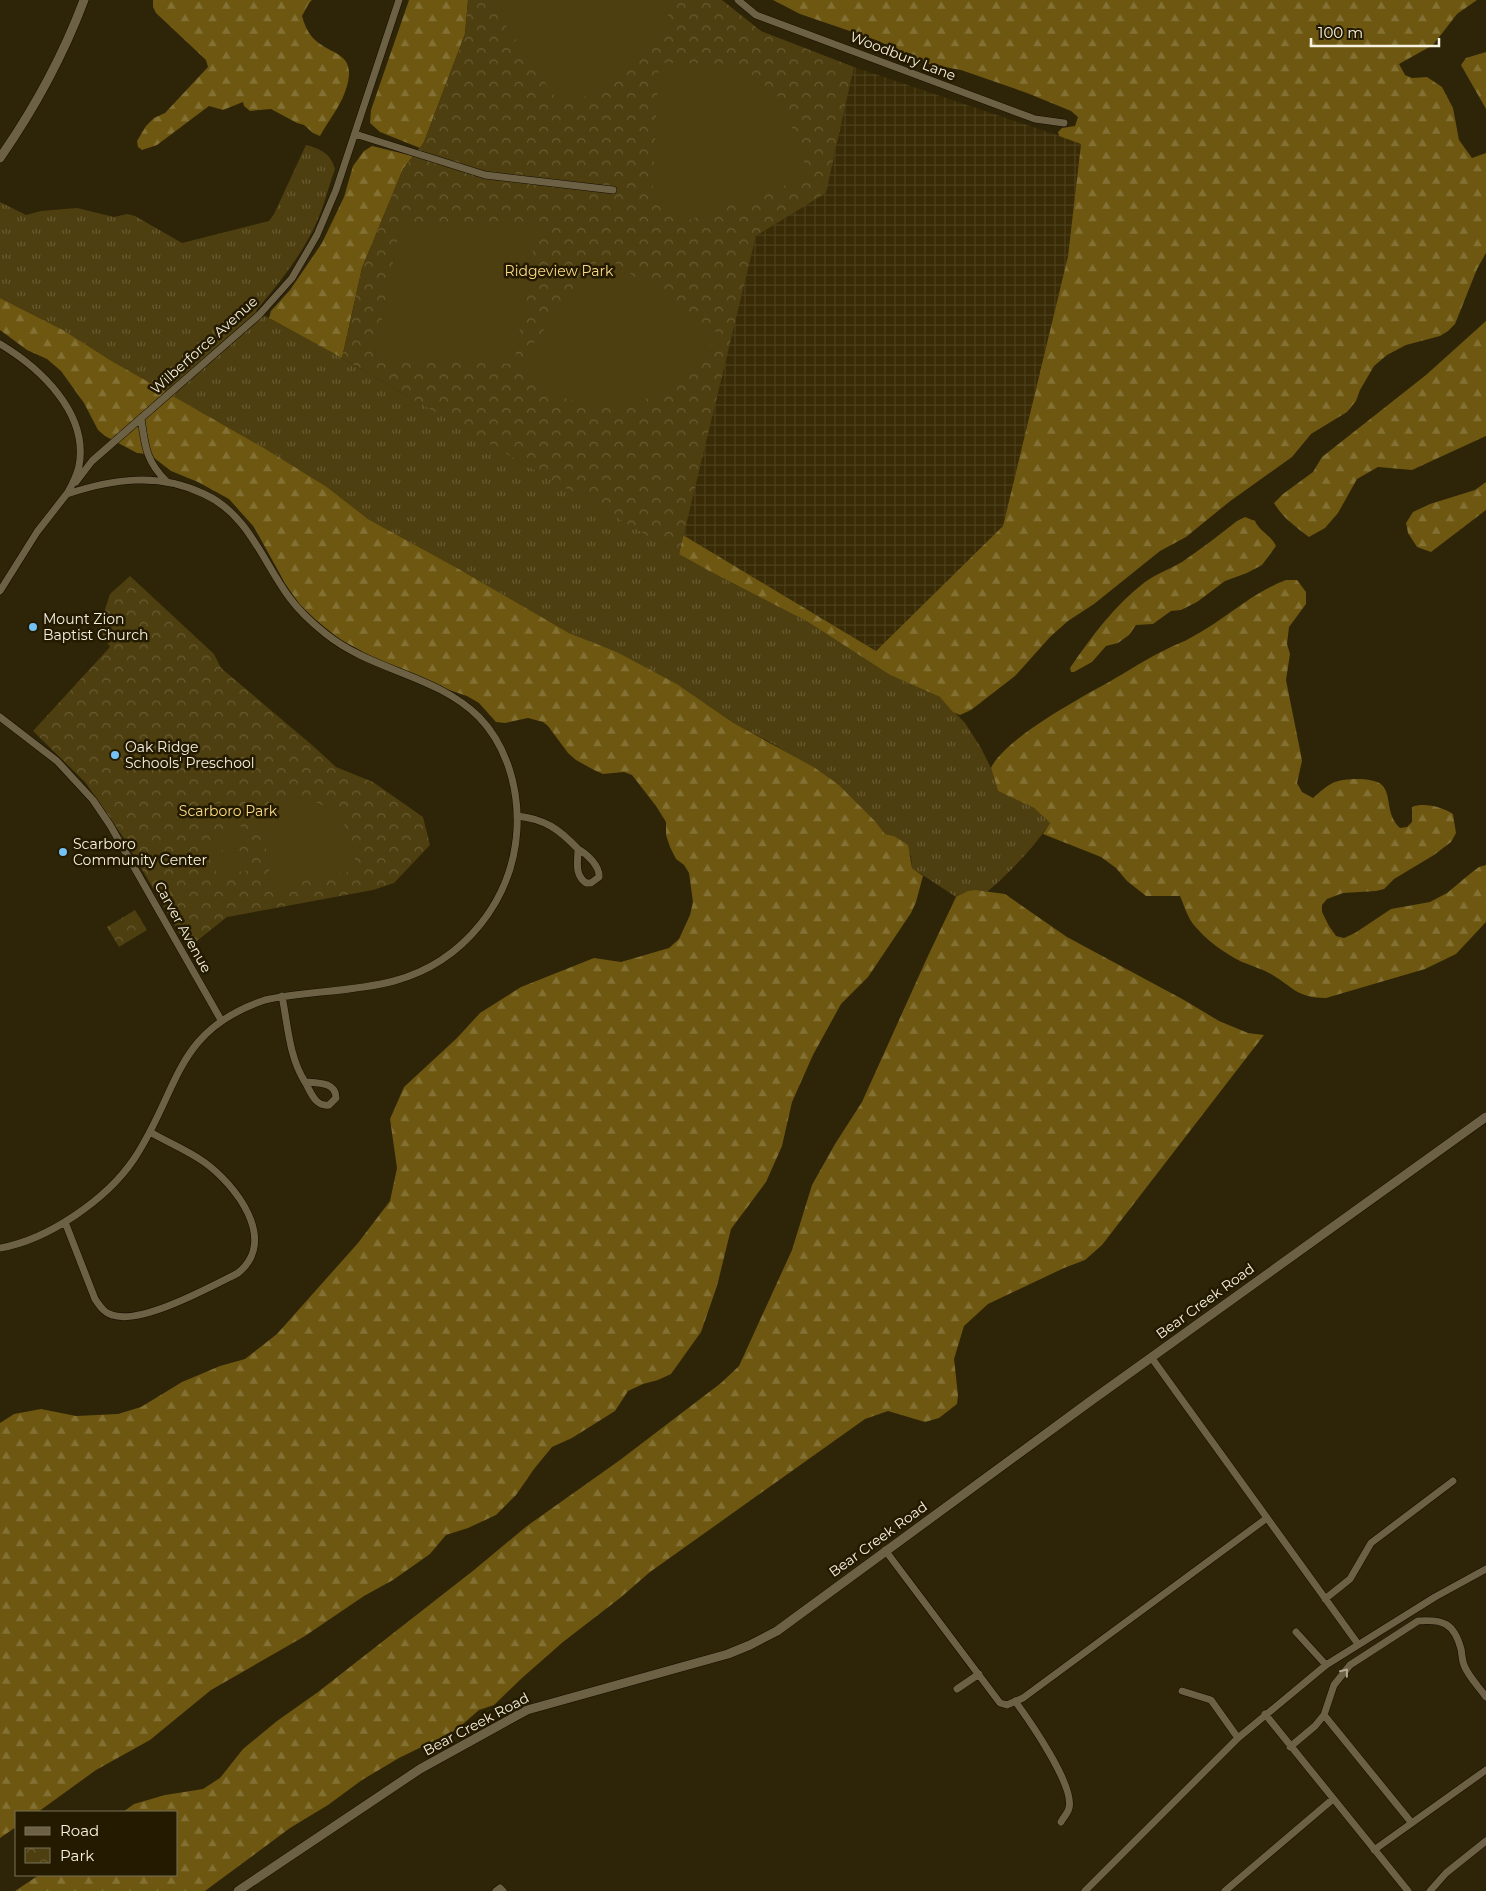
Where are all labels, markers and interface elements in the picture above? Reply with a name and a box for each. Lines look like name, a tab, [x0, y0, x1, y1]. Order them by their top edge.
scale bar	[1311, 15, 1438, 47]
text: 100 m	[1318, 23, 1363, 42]
street label: Woodbury Lane	[848, 28, 958, 84]
park label: Ridgeview Park	[505, 262, 614, 280]
street label: Wilberforce Avenue	[147, 292, 261, 398]
place label: Mount Zion Baptist Church	[43, 610, 148, 644]
marker: Mount Zion Baptist Church	[27, 621, 39, 633]
place label: Oak Ridge Schools' Preschool	[125, 738, 255, 772]
marker: Oak Ridge Schools' Preschool	[109, 749, 121, 761]
park label: Scarboro Park	[179, 802, 278, 820]
place label: Scarboro Community Center	[73, 835, 207, 869]
marker: Scarboro Community Center	[57, 846, 69, 858]
street label: Carver Avenue	[150, 878, 216, 976]
street label: Bear Creek Road	[1152, 1259, 1258, 1343]
street label: Bear Creek Road	[825, 1497, 931, 1581]
one-way arrow	[1340, 1669, 1348, 1678]
street label: Bear Creek Road	[420, 1689, 532, 1759]
legend	[15, 1811, 178, 1876]
text: Road	[60, 1821, 99, 1840]
text: Park	[60, 1846, 94, 1865]

